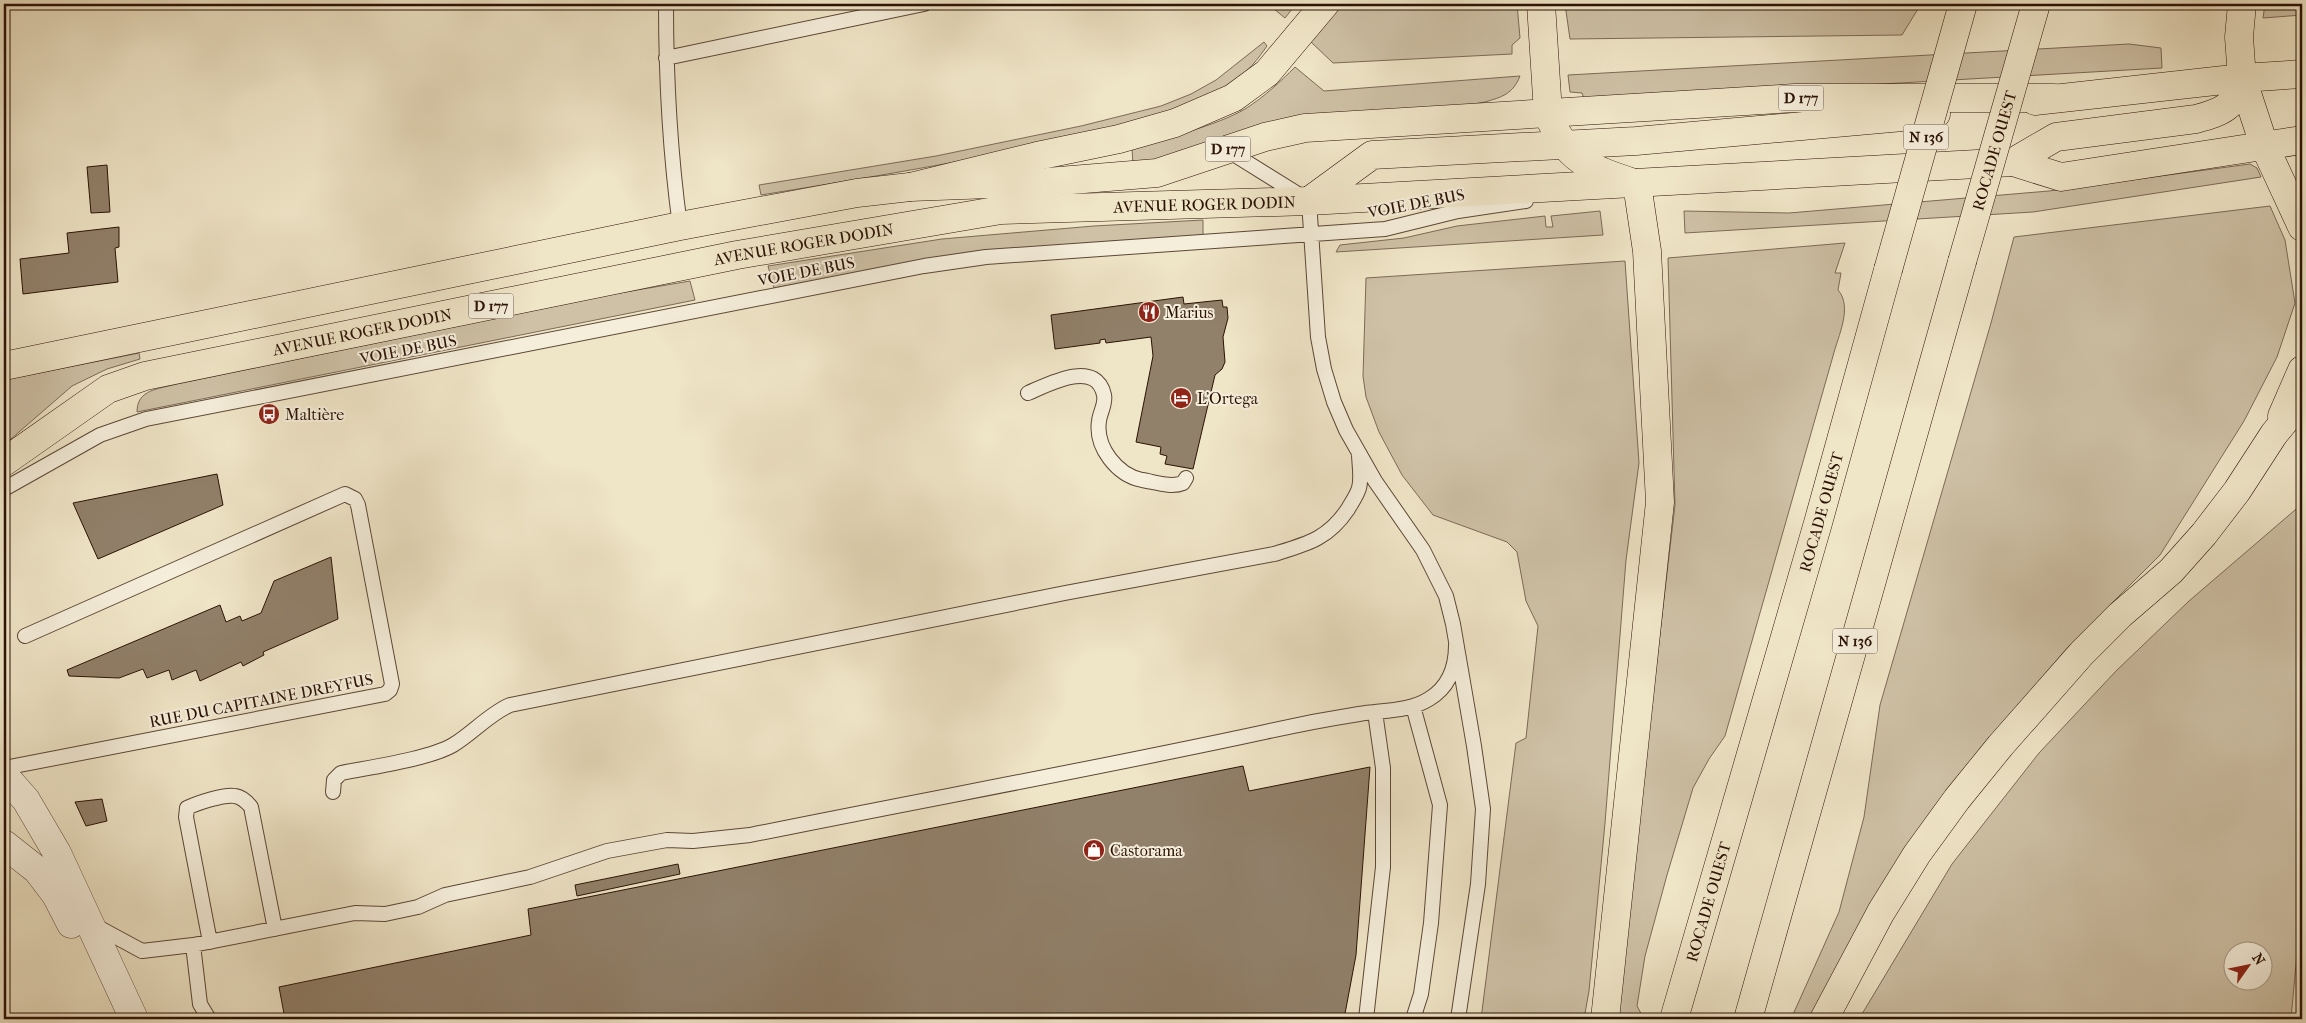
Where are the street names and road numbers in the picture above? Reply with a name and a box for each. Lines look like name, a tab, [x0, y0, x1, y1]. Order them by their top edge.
road number: D 177	[1778, 86, 1824, 110]
street label: ROCADE OUEST	[1968, 88, 2021, 213]
road number: N 136	[1904, 124, 1948, 150]
road number: D 177	[1206, 136, 1250, 162]
street label: VOIE DE BUS	[1365, 185, 1466, 222]
street label: AVENUE ROGER DODIN	[1112, 192, 1296, 217]
street label: AVENUE ROGER DODIN	[711, 219, 895, 270]
street label: VOIE DE BUS	[755, 253, 856, 290]
road number: D 177	[468, 294, 514, 318]
street label: AVENUE ROGER DODIN	[270, 305, 454, 360]
street label: VOIE DE BUS	[357, 331, 458, 368]
street label: ROCADE OUEST	[1795, 450, 1847, 574]
road number: N 136	[1832, 628, 1878, 654]
street label: RUE DU CAPITAINE DREYFUS	[148, 669, 375, 732]
street label: ROCADE OUEST	[1682, 840, 1735, 964]

